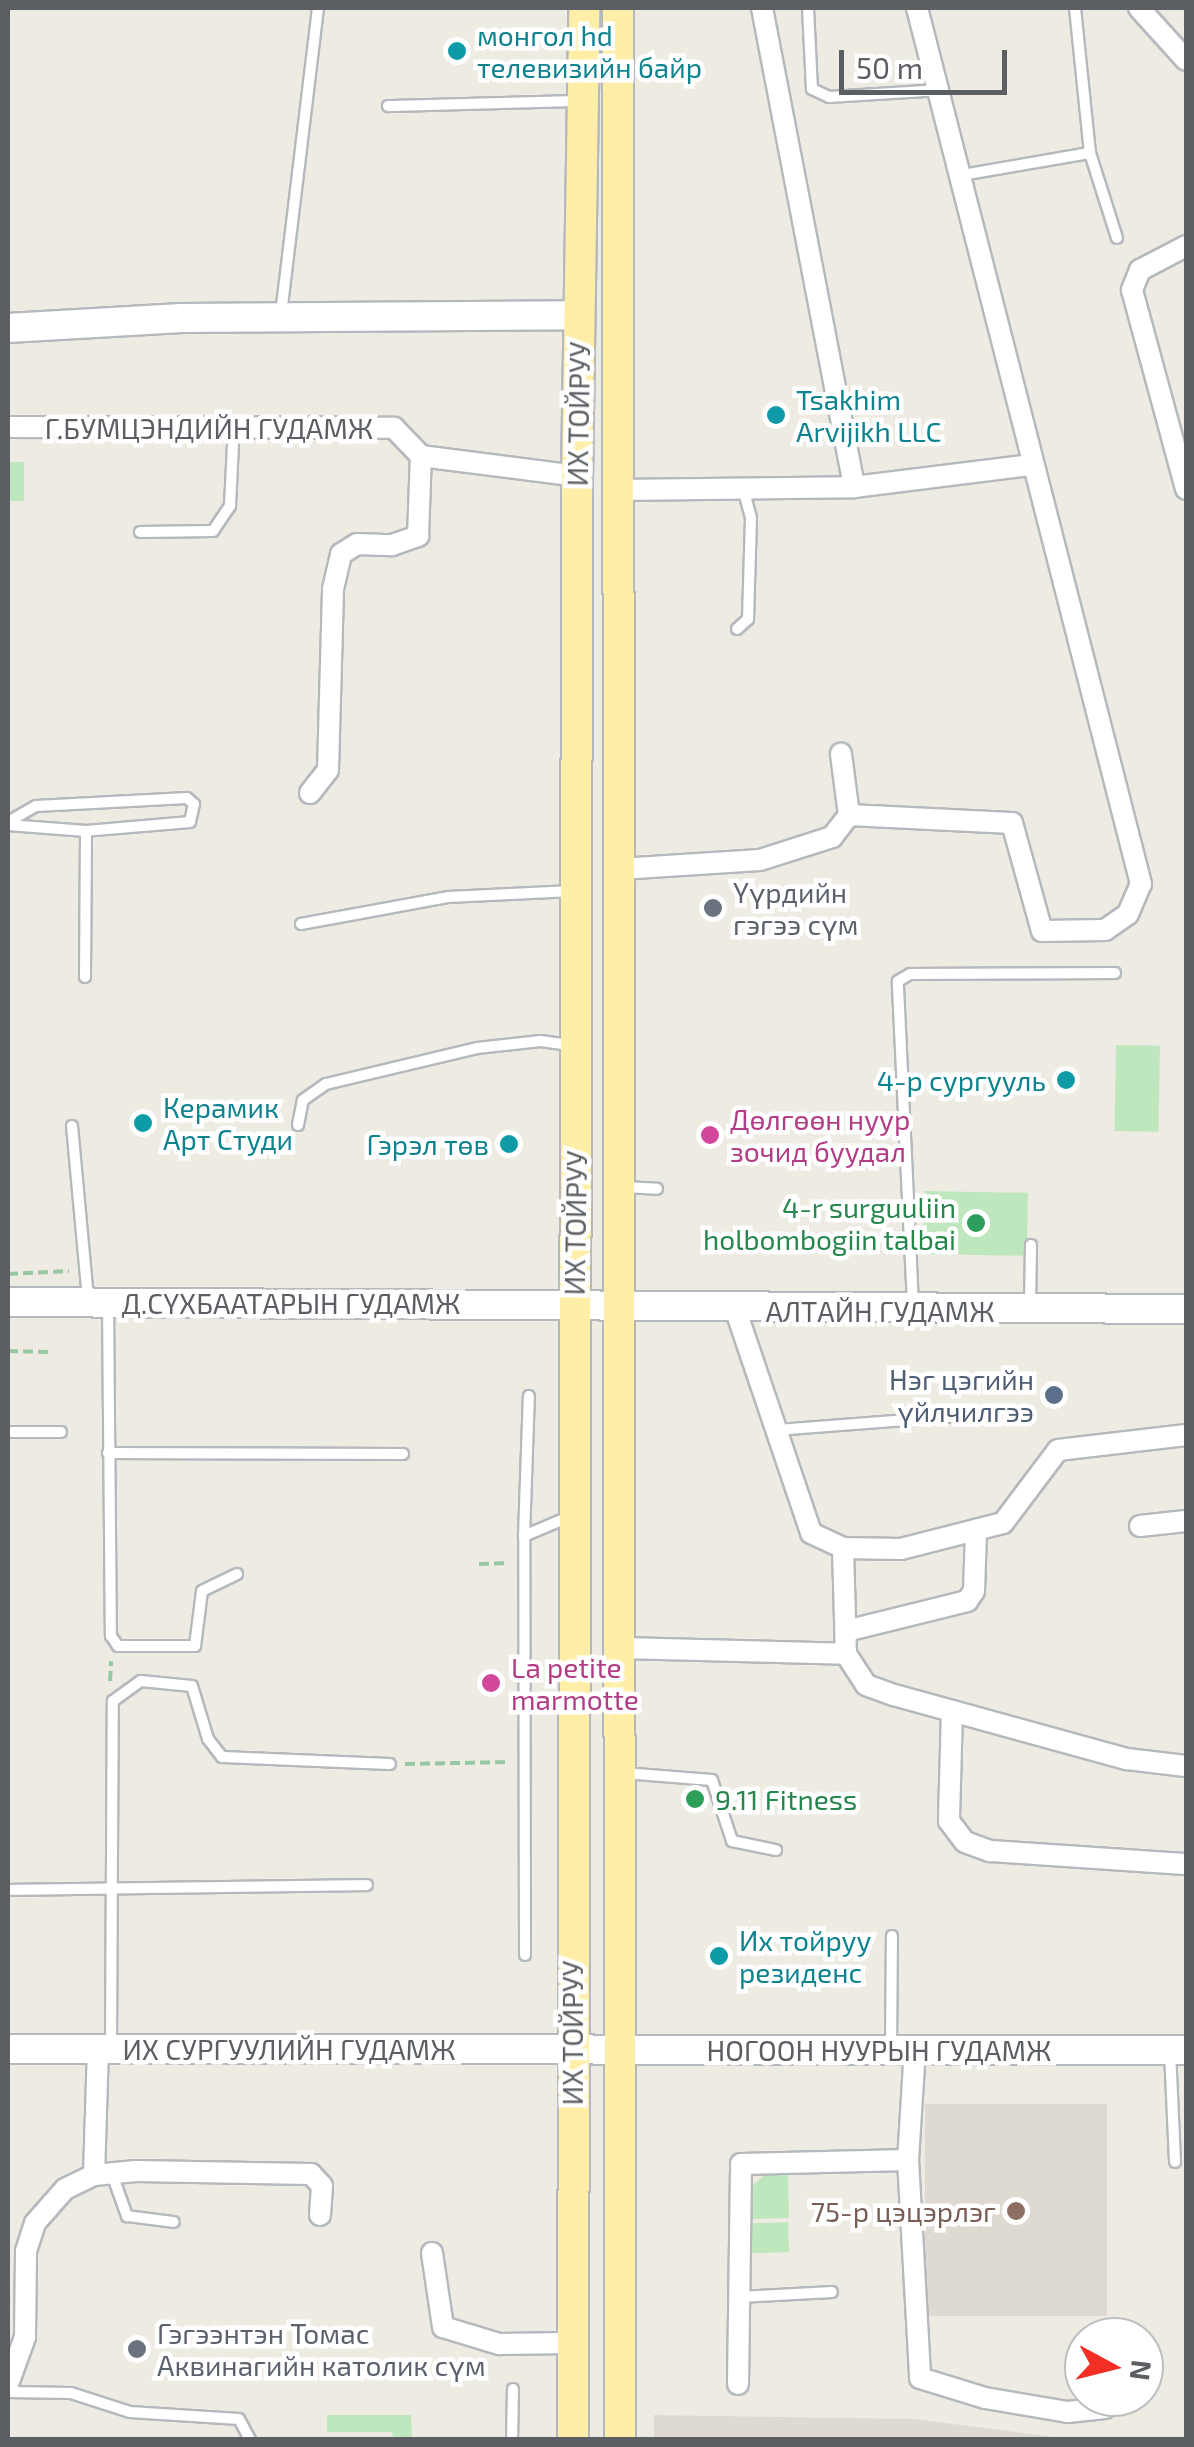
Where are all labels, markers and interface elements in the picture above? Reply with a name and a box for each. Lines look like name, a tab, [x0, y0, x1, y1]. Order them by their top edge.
place label: монгол hd телевизийн байр	[477, 18, 702, 84]
scale bar	[844, 30, 1012, 92]
marker: монгол hd телевизийн байр	[446, 40, 468, 62]
text: 50 m	[856, 49, 923, 85]
street label: ИХ ТОЙРУУ	[560, 341, 596, 487]
place label: Tsakhim Arvijikh LLC	[796, 382, 941, 448]
marker: Tsakhim Arvijikh LLC	[765, 404, 787, 426]
street label: Г.БУМЦЭНДИЙН ГУДАМЖ	[45, 411, 373, 445]
place label: Үүрдийн гэгээ сүм	[733, 875, 858, 941]
marker: Үүрдийн гэгээ сүм	[702, 897, 724, 919]
place label: 4-р сургууль	[877, 1063, 1046, 1097]
marker: 4-р сургууль	[1055, 1069, 1077, 1091]
place label: Керамик Арт Студи	[163, 1090, 293, 1156]
place label: Дөлгөөн нуур зочид буудал	[730, 1102, 910, 1168]
marker: Керамик Арт Студи	[132, 1112, 154, 1134]
marker: Дөлгөөн нуур зочид буудал	[699, 1124, 721, 1146]
place label: Гэрэл төв	[366, 1127, 489, 1161]
marker: Гэрэл төв	[498, 1133, 520, 1155]
street label: ИХ ТОЙРУУ	[557, 1150, 593, 1296]
place label: 4-r surguuliin holbombogiin talbai	[703, 1190, 956, 1256]
marker: 4-r surguuliin holbombogiin talbai	[965, 1212, 987, 1234]
street label: Д.СҮХБААТАРЫН ГУДАМЖ	[121, 1286, 461, 1320]
street label: АЛТАЙН ГУДАМЖ	[765, 1294, 995, 1328]
place label: Нэг цэгийн үйлчилгээ	[889, 1362, 1034, 1428]
marker: Нэг цэгийн үйлчилгээ	[1043, 1384, 1065, 1406]
place label: La petite marmotte	[511, 1650, 639, 1716]
marker: La petite marmotte	[480, 1672, 502, 1694]
place label: 9.11 Fitness	[715, 1782, 857, 1816]
marker: 9.11 Fitness	[684, 1788, 706, 1810]
place label: Их тойруу резиденс	[739, 1923, 871, 1989]
marker: Их тойруу резиденс	[708, 1945, 730, 1967]
street label: ИХ ТОЙРУУ	[555, 1961, 589, 2105]
street label: ИХ СУРГУУЛИЙН ГУДАМЖ	[122, 2032, 456, 2066]
street label: НОГООН НУУРЫН ГУДАМЖ	[707, 2033, 1051, 2067]
place label: 75-р цэцэрлэг	[811, 2194, 996, 2228]
marker: 75-р цэцэрлэг	[1005, 2200, 1027, 2222]
place label: Гэгээнтэн Томас Аквинагийн католик сүм	[157, 2316, 486, 2382]
north arrow	[1064, 2317, 1164, 2417]
marker: Гэгээнтэн Томас Аквинагийн католик сүм	[126, 2338, 148, 2360]
text: N	[1124, 2358, 1160, 2383]

